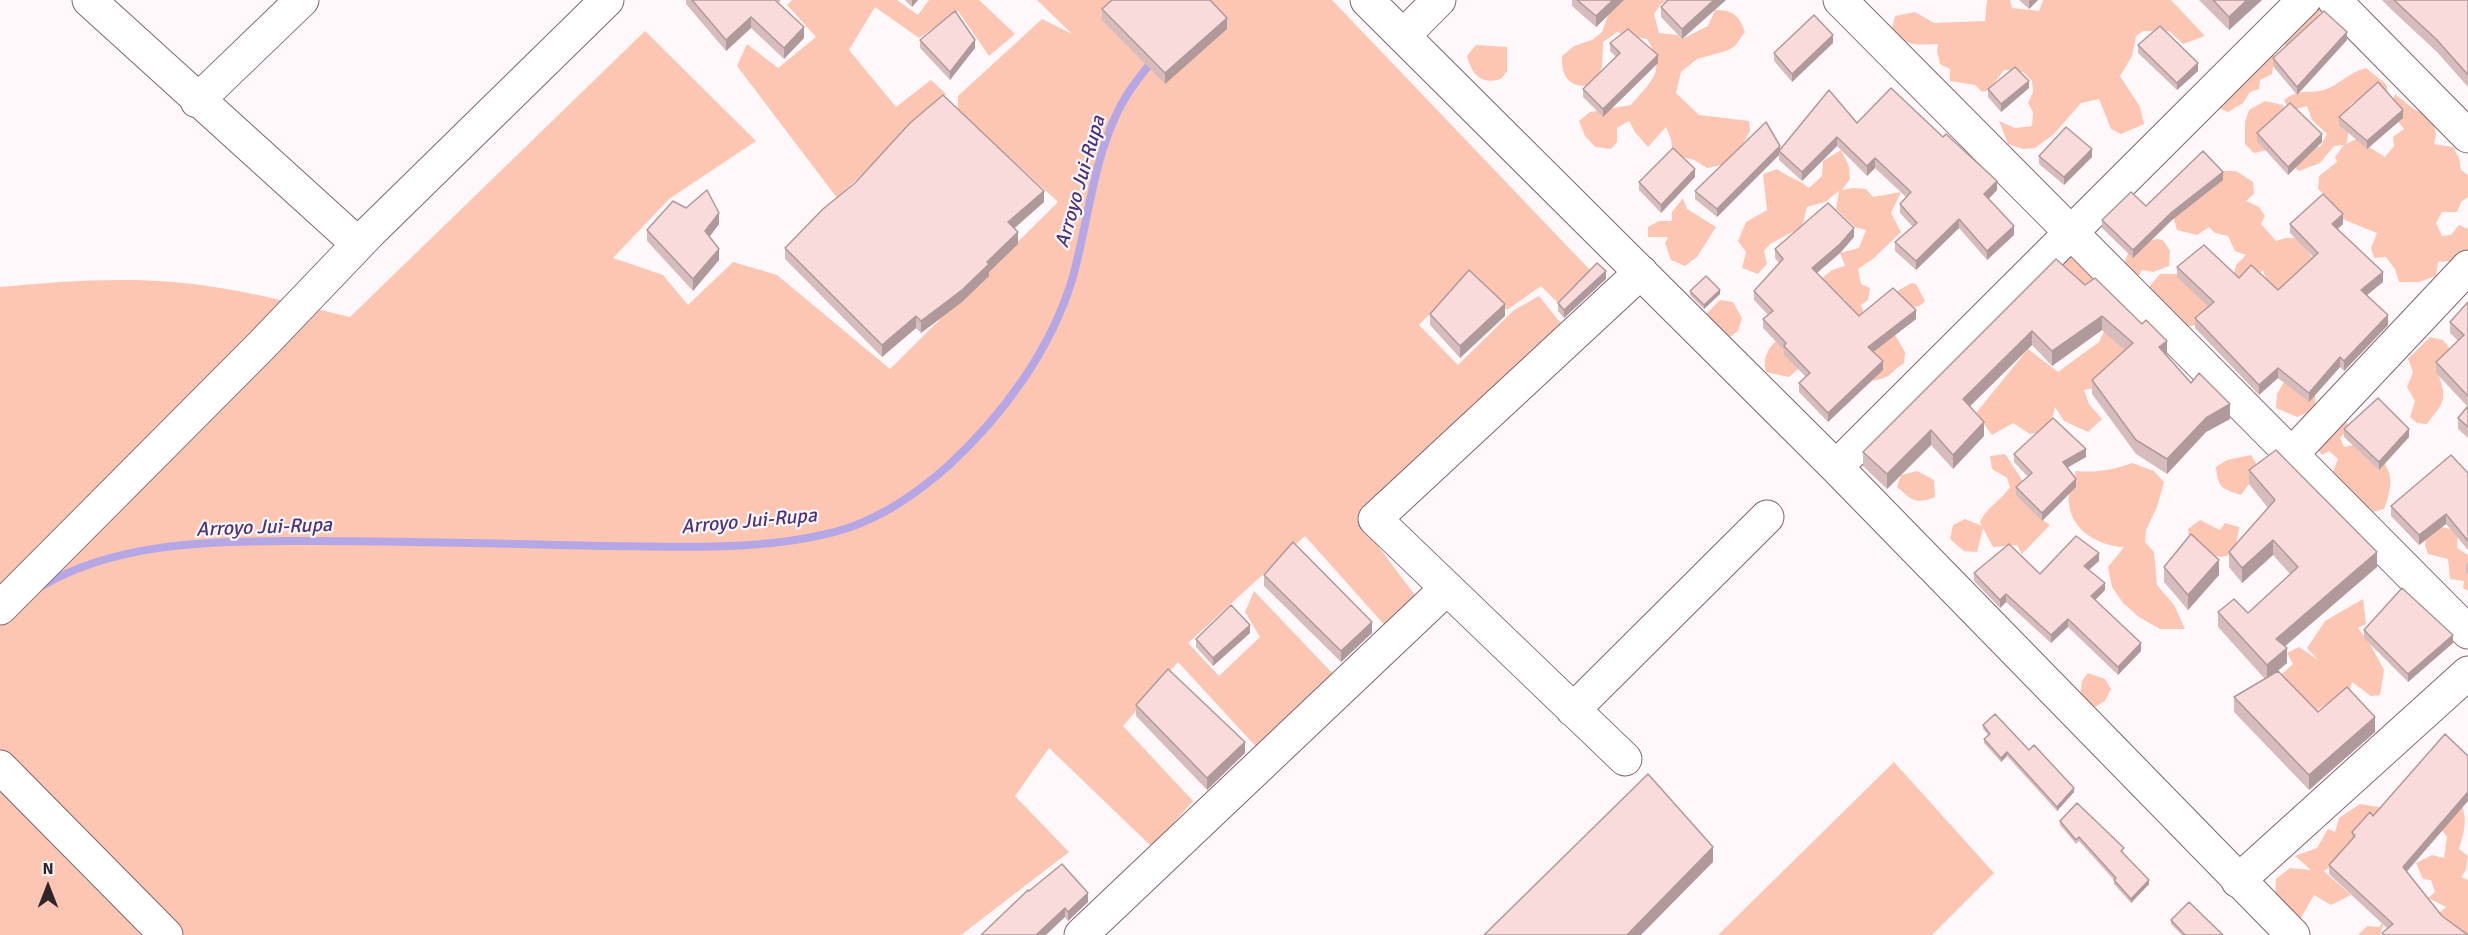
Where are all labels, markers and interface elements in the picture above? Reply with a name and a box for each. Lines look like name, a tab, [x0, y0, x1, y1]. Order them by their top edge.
water label: Arroyo Jui-Rupa	[1051, 113, 1111, 251]
water label: Arroyo Jui-Rupa	[680, 504, 818, 540]
water label: Arroyo Jui-Rupa	[196, 514, 332, 542]
north arrow	[18, 857, 78, 917]
text: N	[42, 859, 54, 879]

